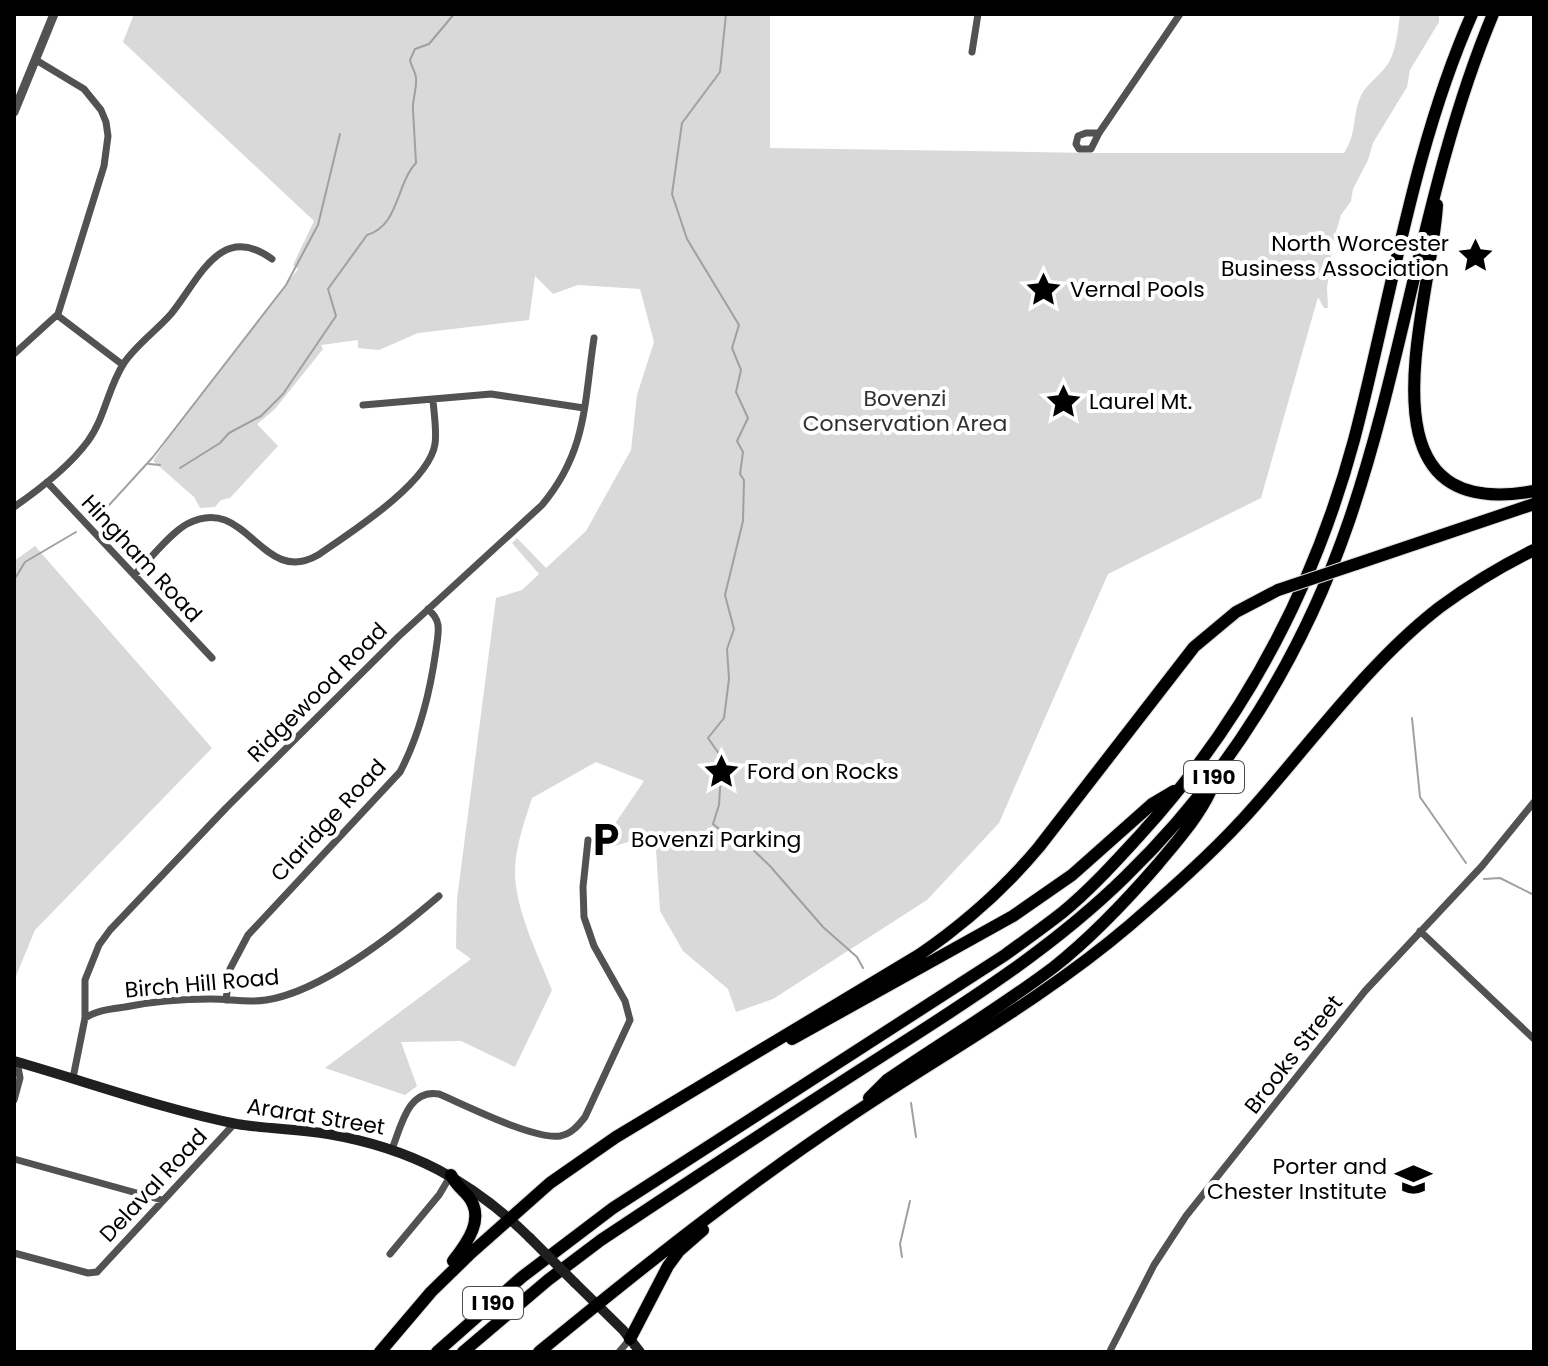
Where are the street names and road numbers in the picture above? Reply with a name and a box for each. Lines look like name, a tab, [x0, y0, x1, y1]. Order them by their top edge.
street label: Hingham Road	[74, 488, 209, 629]
street label: Ridgewood Road	[241, 616, 394, 769]
street label: Claridge Road	[263, 752, 393, 888]
road number: I 190	[1184, 761, 1244, 793]
street label: Birch Hill Road	[124, 961, 281, 1006]
street label: Brooks Street	[1237, 988, 1350, 1120]
street label: Ararat Street	[245, 1090, 387, 1143]
street label: Delaval Road	[93, 1122, 214, 1249]
road number: I 190	[463, 1287, 523, 1319]

